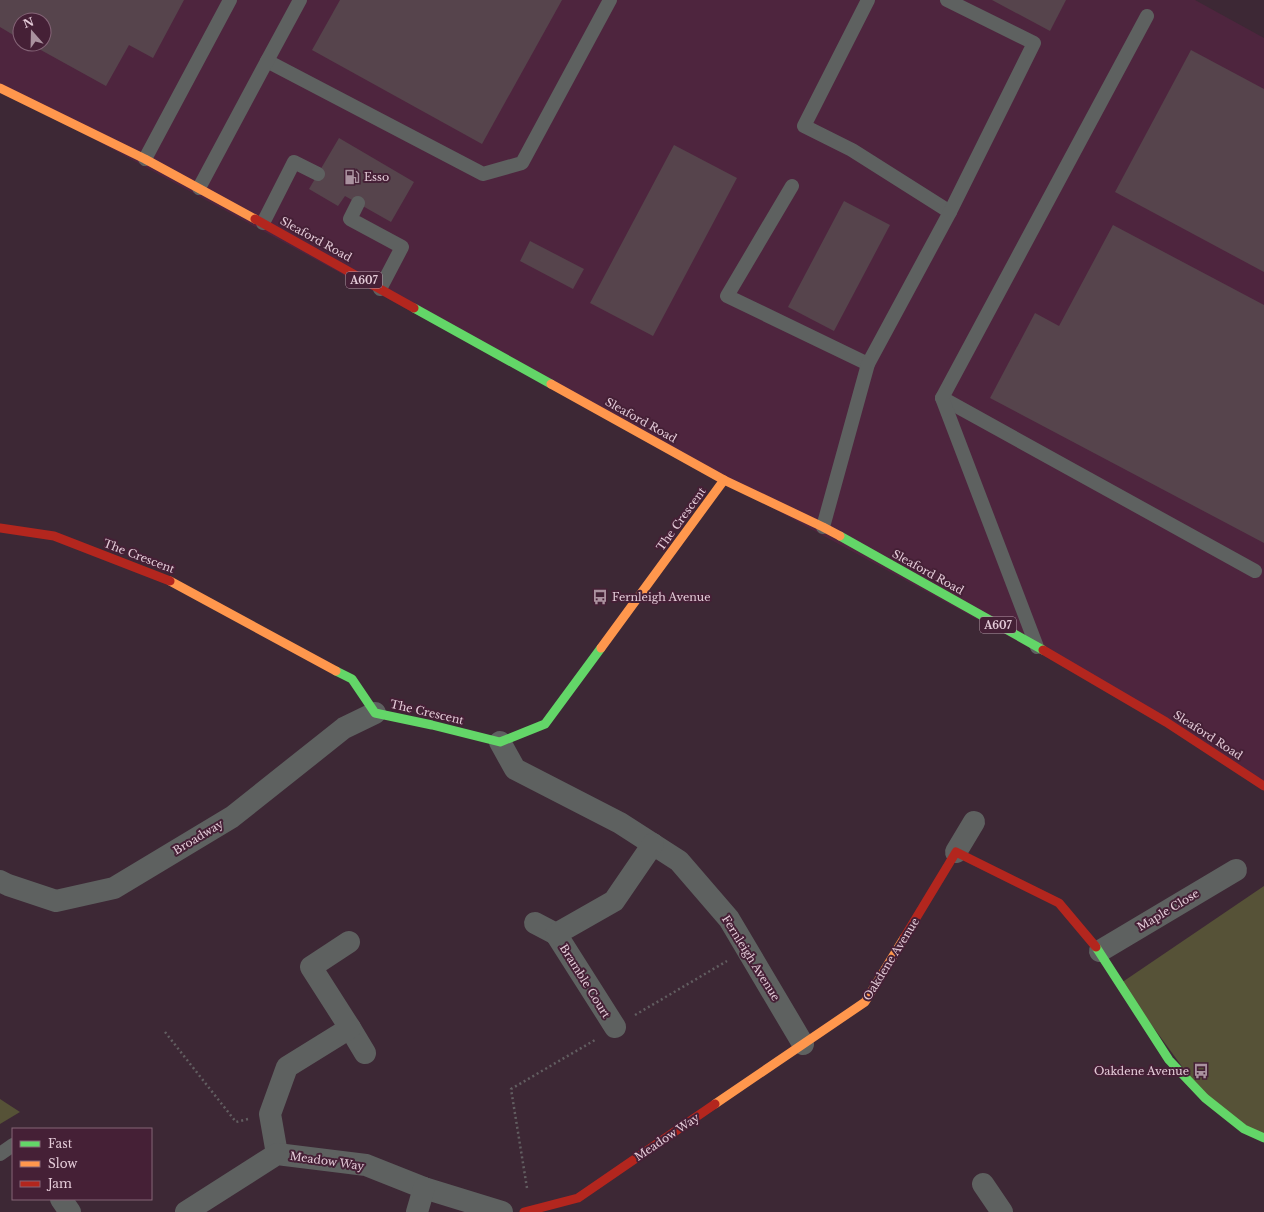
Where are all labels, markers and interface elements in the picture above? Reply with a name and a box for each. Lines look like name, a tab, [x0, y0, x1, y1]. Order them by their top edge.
north arrow	[12, 12, 52, 52]
text: N	[21, 14, 36, 31]
fuel station icon: Esso	[343, 168, 361, 186]
place label: Esso	[364, 170, 389, 184]
street label: Sleaford Road	[278, 214, 355, 265]
road number: A607	[346, 272, 382, 288]
street label: Sleaford Road	[603, 395, 680, 446]
street label: The Crescent	[653, 484, 709, 553]
street label: The Crescent	[101, 536, 177, 576]
street label: Sleaford Road	[890, 547, 967, 598]
bus stop icon: Fernleigh Avenue	[591, 588, 609, 606]
place label: Fernleigh Avenue	[612, 590, 710, 604]
road number: A607	[980, 617, 1016, 633]
street label: The Crescent	[389, 697, 466, 727]
street label: Sleaford Road	[1171, 707, 1246, 763]
street label: Broadway	[170, 816, 226, 858]
street label: Maple Close	[1135, 886, 1201, 934]
street label: Fernleigh Avenue	[719, 913, 783, 1003]
street label: Oakdene Avenue	[860, 915, 922, 1003]
street label: Bramble Court	[557, 941, 614, 1021]
bus stop icon: Oakdene Avenue	[1192, 1062, 1210, 1080]
place label: Oakdene Avenue	[1094, 1064, 1189, 1078]
street label: Meadow Way	[632, 1110, 702, 1164]
legend	[12, 1128, 152, 1200]
text: Fast	[48, 1136, 73, 1151]
street label: Meadow Way	[289, 1149, 365, 1173]
text: Slow	[48, 1156, 78, 1171]
text: Jam	[46, 1176, 72, 1191]

